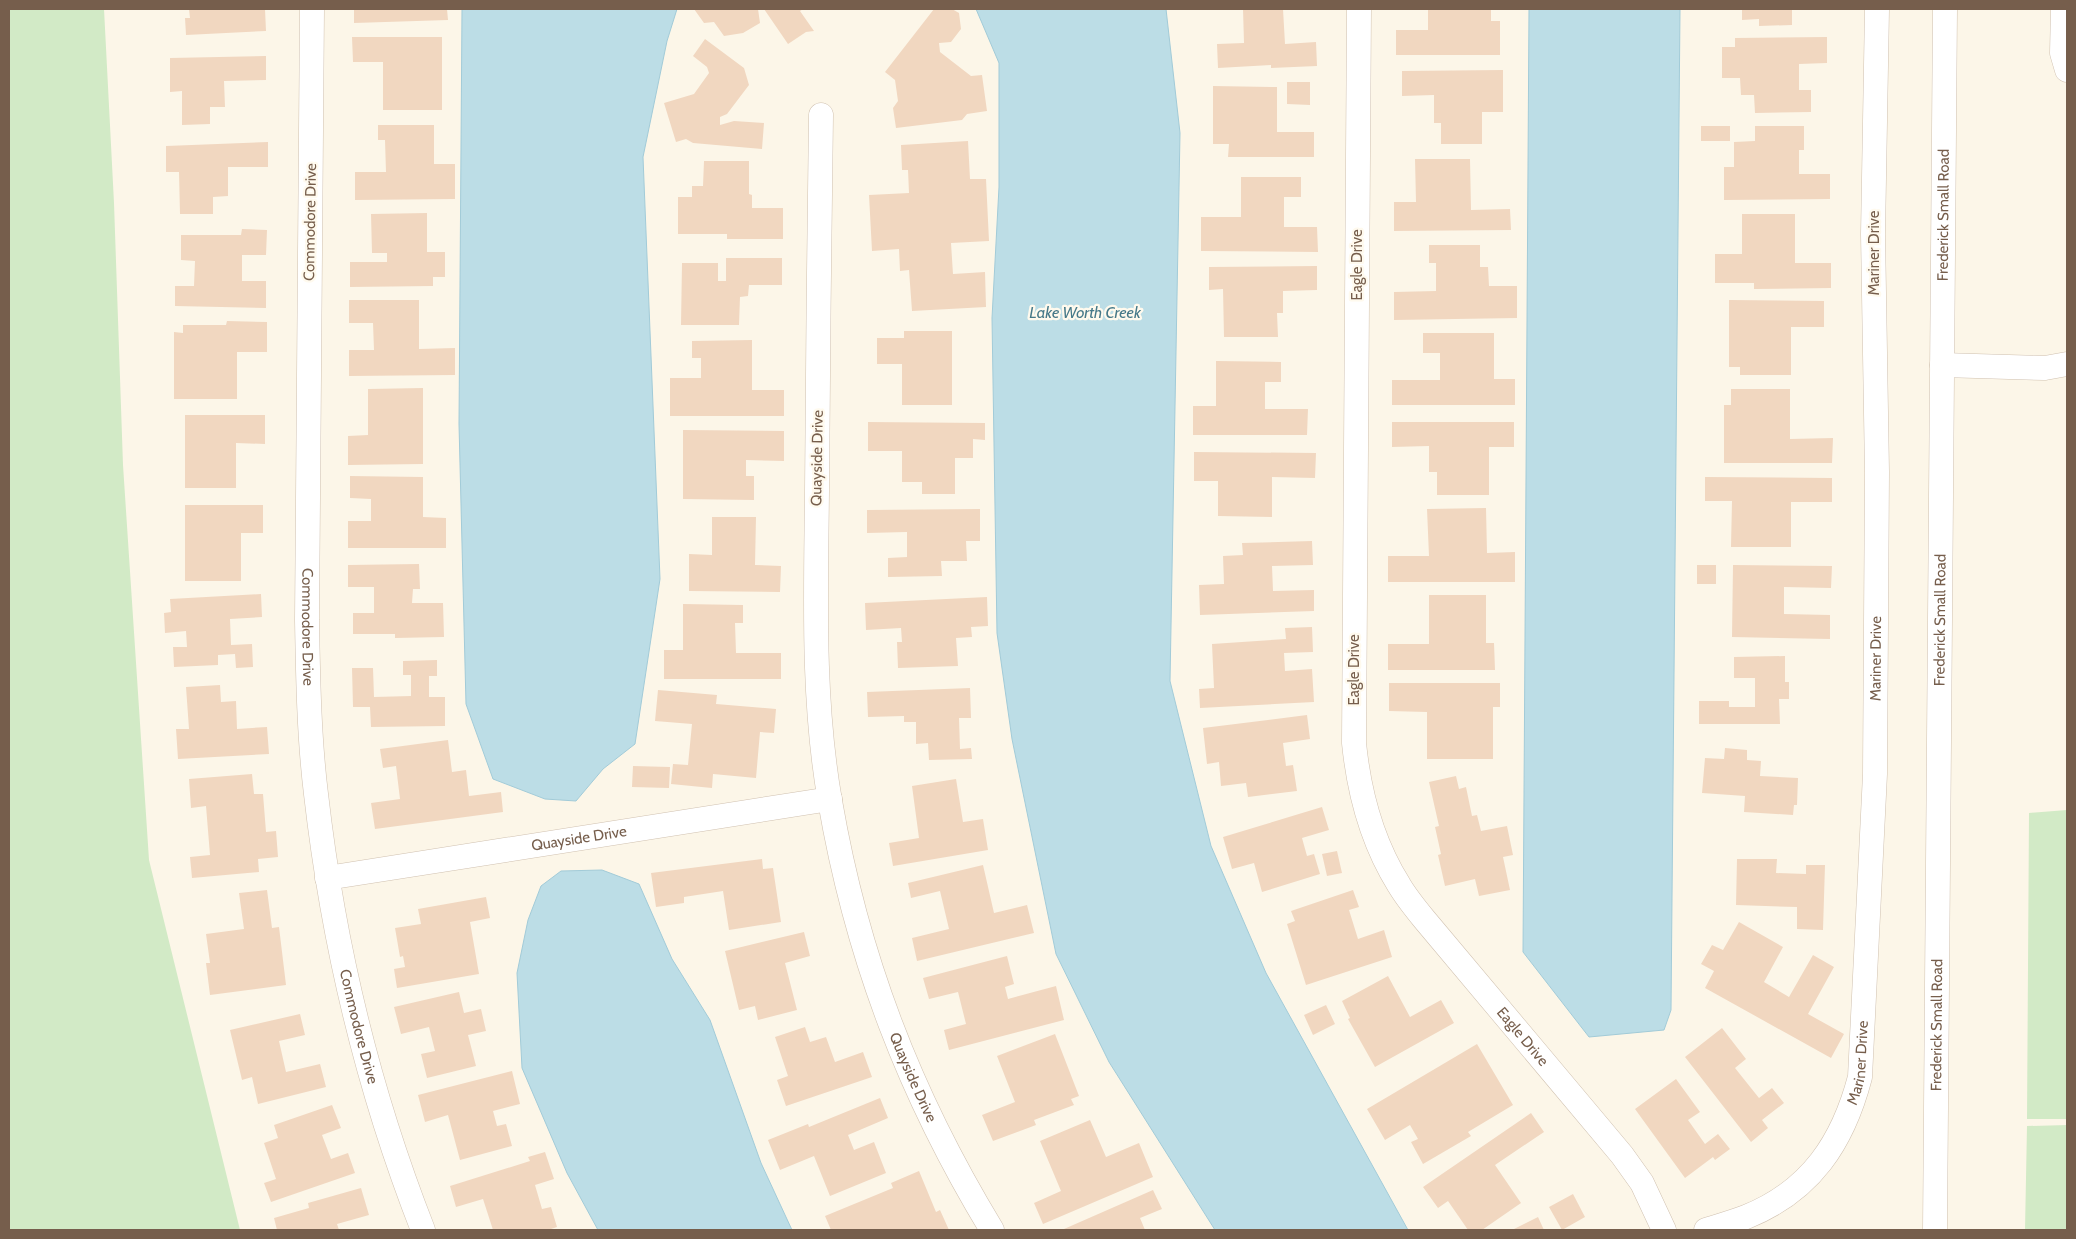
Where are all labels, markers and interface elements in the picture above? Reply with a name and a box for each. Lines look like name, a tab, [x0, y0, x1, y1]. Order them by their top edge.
street label: Frederick Small Road	[1934, 149, 1953, 281]
street label: Commodore Drive	[300, 163, 320, 281]
street label: Mariner Drive	[1865, 210, 1883, 296]
street label: Eagle Drive	[1348, 229, 1366, 301]
water label: Lake Worth Creek	[1029, 303, 1142, 322]
street label: Quayside Drive	[807, 409, 827, 506]
street label: Frederick Small Road	[1930, 554, 1950, 686]
street label: Commodore Drive	[298, 568, 317, 686]
street label: Mariner Drive	[1866, 616, 1885, 701]
street label: Eagle Drive	[1345, 634, 1363, 706]
street label: Quayside Drive	[530, 822, 628, 855]
street label: Frederick Small Road	[1927, 959, 1946, 1091]
street label: Commodore Drive	[336, 967, 382, 1086]
street label: Eagle Drive	[1493, 1004, 1553, 1070]
street label: Mariner Drive	[1843, 1020, 1872, 1107]
street label: Quayside Drive	[886, 1030, 941, 1125]

